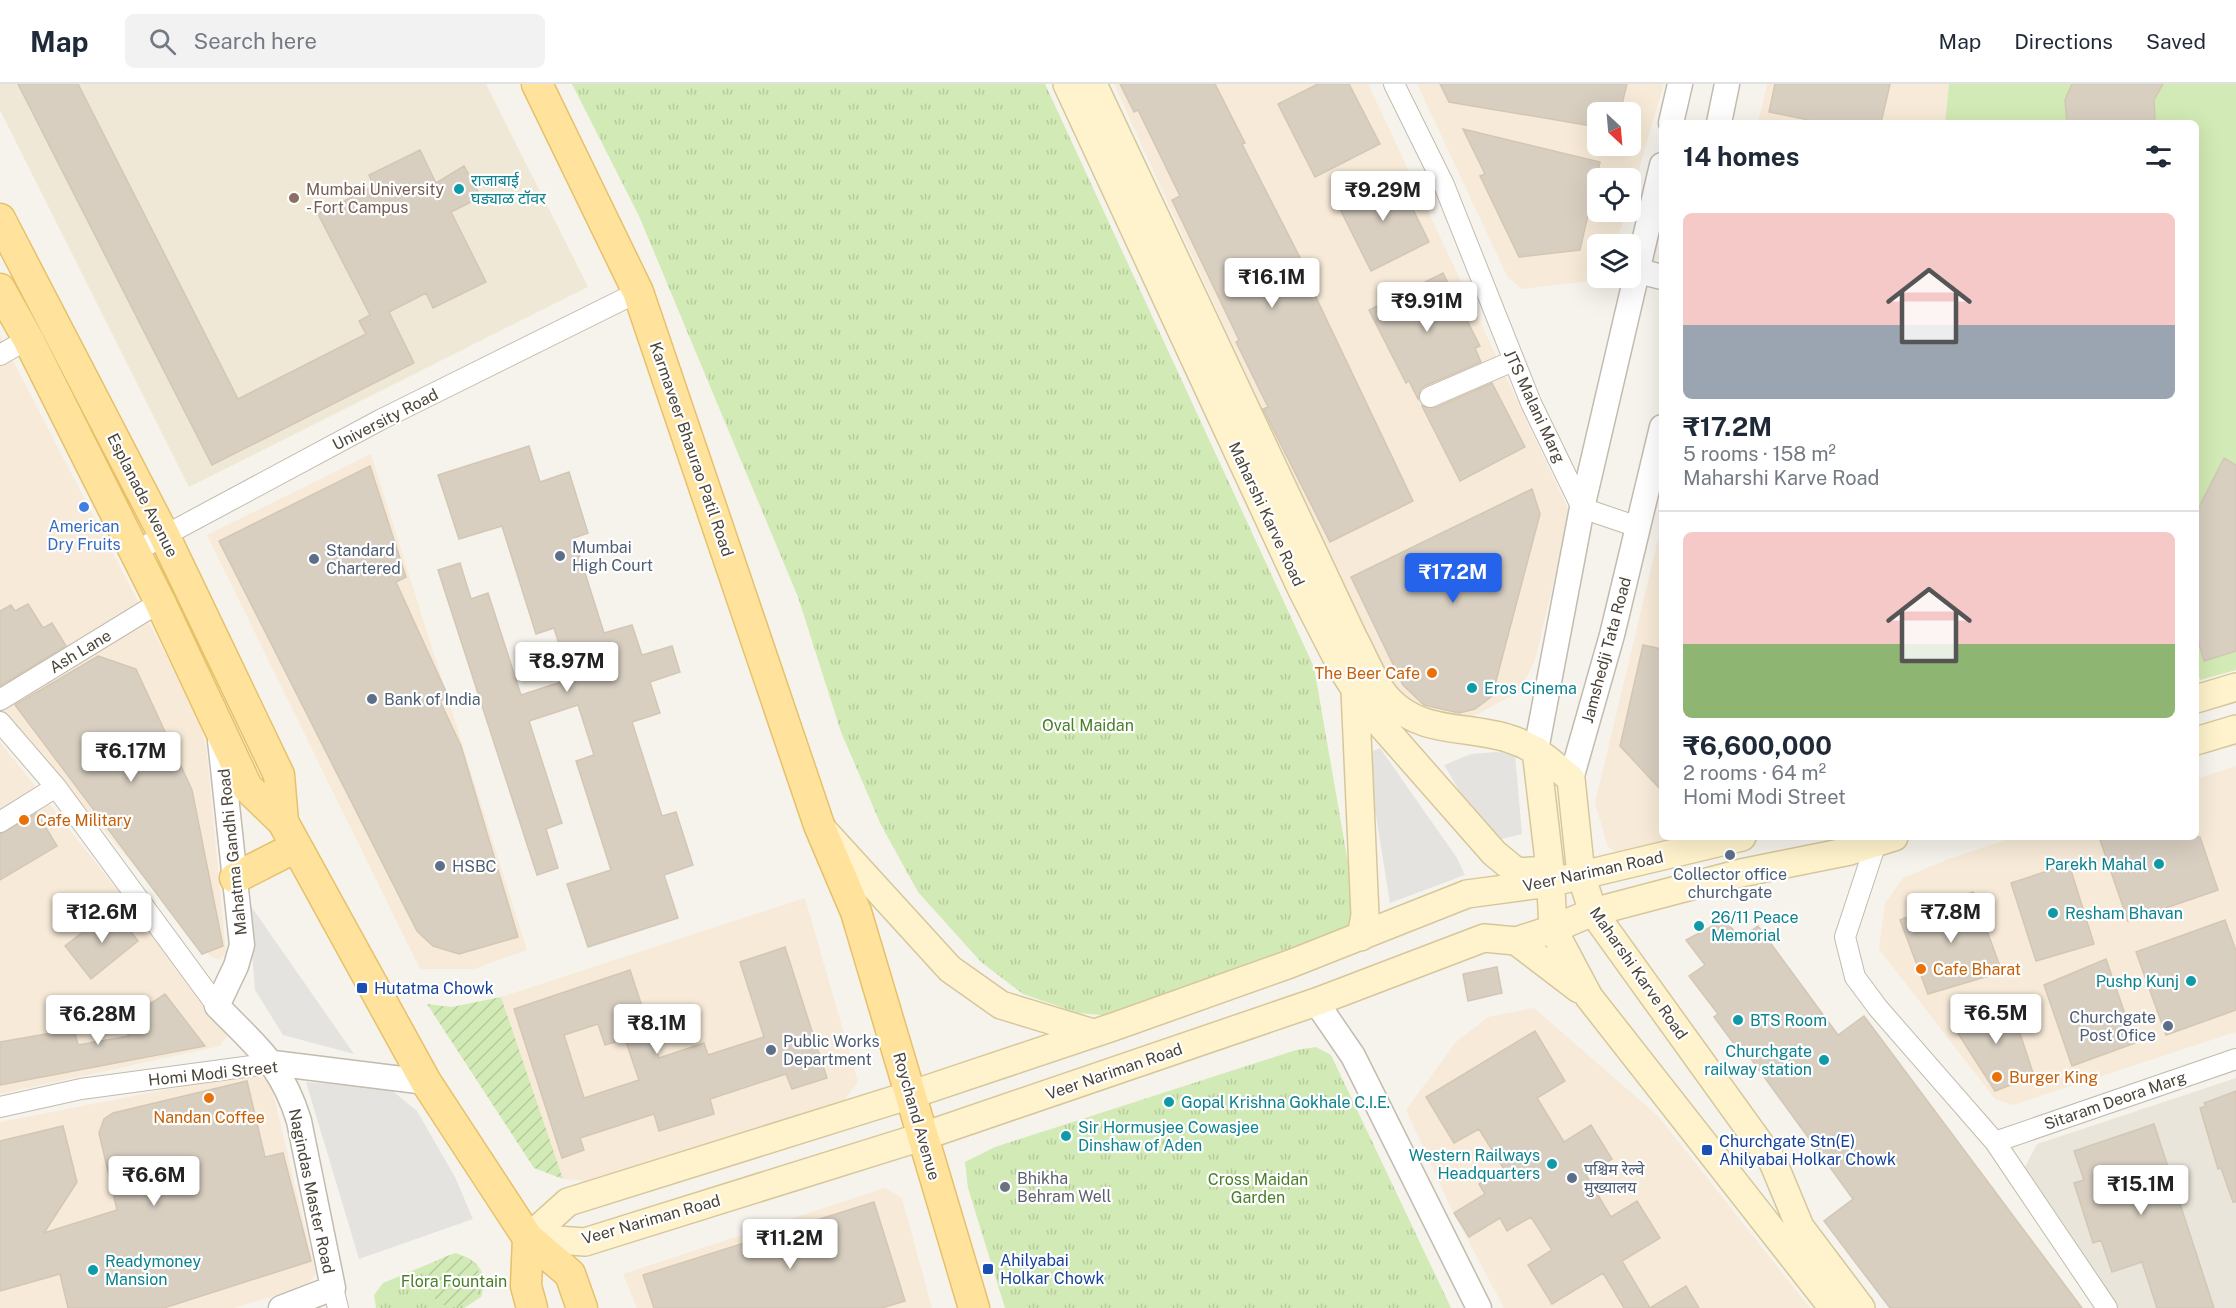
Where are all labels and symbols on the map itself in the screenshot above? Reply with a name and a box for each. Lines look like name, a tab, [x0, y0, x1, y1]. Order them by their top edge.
north arrow	[1587, 102, 1641, 156]
place label: राजाबाई घड्याळ टॉवर	[471, 171, 546, 208]
pin: ₹9.29M	[1334, 171, 1432, 222]
place label: Mumbai University - Fort Campus	[306, 180, 444, 217]
marker: राजाबाई घड्याळ टॉवर	[452, 182, 466, 196]
marker: Mumbai University - Fort Campus	[287, 191, 301, 205]
pin: ₹16.1M	[1223, 258, 1321, 309]
pin: ₹9.91M	[1378, 282, 1476, 333]
street label: Karmaveer Bhaurao Patil Road	[646, 339, 737, 559]
street label: JTS Malani Marg	[1500, 346, 1569, 466]
street label: University Road	[329, 385, 441, 454]
street label: Esplanade Avenue	[103, 430, 182, 560]
street label: Maharshi Karve Road	[1225, 439, 1308, 589]
marker: American Dry Fruits	[77, 500, 91, 514]
place label: American Dry Fruits	[47, 517, 121, 554]
place label: Mumbai High Court	[572, 538, 653, 575]
place label: Standard Chartered	[326, 541, 401, 578]
marker: Mumbai High Court	[553, 549, 567, 563]
marker: Standard Chartered	[307, 552, 321, 566]
pin: ₹17.2M	[1404, 553, 1502, 604]
street label: Jamshedji Tata Road	[1578, 575, 1635, 725]
street label: Ash Lane	[46, 626, 114, 677]
pin: ₹8.97M	[518, 642, 616, 693]
place label: The Beer Cafe	[1315, 664, 1420, 683]
marker: The Beer Cafe	[1425, 666, 1439, 680]
place label: Eros Cinema	[1484, 679, 1577, 698]
marker: Eros Cinema	[1465, 681, 1479, 695]
place label: Bank of India	[384, 690, 481, 709]
marker: Bank of India	[365, 692, 379, 706]
park label: Oval Maidan	[1042, 716, 1134, 735]
pin: ₹6.17M	[82, 732, 180, 783]
street label: Mahatma Gandhi Road	[214, 767, 251, 936]
place label: Cafe Military	[36, 811, 132, 830]
marker: Cafe Military	[17, 813, 31, 827]
street label: Veer Nariman Road	[1521, 847, 1665, 896]
marker: Collector office churchgate	[1723, 848, 1737, 862]
place label: Parekh Mahal	[2045, 855, 2147, 874]
place label: HSBC	[452, 857, 497, 876]
marker: Parekh Mahal	[2152, 857, 2166, 871]
marker: HSBC	[433, 859, 447, 873]
place label: Collector office churchgate	[1673, 865, 1787, 902]
pin: ₹12.6M	[53, 893, 151, 944]
pin: ₹7.8M	[1909, 893, 1993, 944]
street label: Maharshi Karve Road	[1586, 903, 1691, 1043]
place label: Resham Bhavan	[2065, 904, 2183, 923]
marker: Resham Bhavan	[2046, 906, 2060, 920]
place label: 26/11 Peace Memorial	[1711, 908, 1799, 945]
marker: 26/11 Peace Memorial	[1692, 919, 1706, 933]
place label: Cafe Bharat	[1933, 960, 2021, 979]
marker: Cafe Bharat	[1914, 962, 1928, 976]
place label: Pushp Kunj	[2096, 972, 2179, 991]
marker: Pushp Kunj	[2184, 974, 2198, 988]
place label: Hutatma Chowk	[374, 979, 494, 998]
marker: Hutatma Chowk	[355, 981, 369, 995]
pin: ₹6.5M	[1954, 994, 2038, 1045]
pin: ₹6.28M	[49, 995, 147, 1046]
pin: ₹8.1M	[615, 1004, 699, 1055]
place label: Churchgate Post Ofice	[2069, 1008, 2156, 1045]
place label: BTS Room	[1750, 1011, 1827, 1030]
marker: BTS Room	[1731, 1013, 1745, 1027]
marker: Churchgate Post Ofice	[2161, 1019, 2175, 1033]
place label: Public Works Department	[783, 1032, 880, 1069]
street label: Veer Nariman Road	[1043, 1039, 1185, 1104]
place label: Churchgate railway station	[1704, 1042, 1812, 1079]
marker: Public Works Department	[764, 1043, 778, 1057]
street label: Roychand Avenue	[889, 1050, 944, 1182]
marker: Churchgate railway station	[1817, 1053, 1831, 1067]
street label: Homi Modi Street	[147, 1057, 279, 1090]
street label: Sitaram Deora Marg	[2042, 1067, 2189, 1134]
place label: Burger King	[2009, 1068, 2098, 1087]
marker: Burger King	[1990, 1070, 2004, 1084]
marker: Nandan Coffee	[202, 1091, 216, 1105]
place label: Gopal Krishna Gokhale C.I.E.	[1181, 1093, 1390, 1112]
marker: Gopal Krishna Gokhale C.I.E.	[1162, 1095, 1176, 1109]
street label: Nagindas Master Road	[285, 1107, 338, 1275]
place label: Nandan Coffee	[153, 1108, 265, 1127]
place label: Sir Hormusjee Cowasjee Dinshaw of Aden	[1078, 1118, 1259, 1155]
marker: Sir Hormusjee Cowasjee Dinshaw of Aden	[1059, 1129, 1073, 1143]
place label: Churchgate Stn(E) Ahilyabai Holkar Chowk	[1719, 1132, 1896, 1169]
marker: Churchgate Stn(E) Ahilyabai Holkar Chowk	[1700, 1143, 1714, 1157]
place label: Western Railways Headquarters	[1409, 1146, 1540, 1183]
pin: ₹6.6M	[112, 1156, 196, 1207]
marker: Western Railways Headquarters	[1545, 1157, 1559, 1171]
place label: पश्चिम रेल्वे मुख्यालय	[1584, 1160, 1646, 1198]
pin: ₹15.1M	[2092, 1165, 2190, 1216]
place label: Bhikha Behram Well	[1017, 1169, 1111, 1206]
park label: Cross Maidan Garden	[1208, 1170, 1308, 1207]
marker: पश्चिम रेल्वे मुख्यालय	[1565, 1171, 1579, 1185]
marker: Bhikha Behram Well	[998, 1180, 1012, 1194]
street label: Veer Nariman Road	[580, 1191, 723, 1248]
pin: ₹11.2M	[741, 1219, 839, 1270]
place label: Ahilyabai Holkar Chowk	[1000, 1251, 1104, 1288]
place label: Readymoney Mansion	[105, 1252, 202, 1289]
marker: Ahilyabai Holkar Chowk	[981, 1262, 995, 1276]
marker: Readymoney Mansion	[86, 1263, 100, 1277]
park label: Flora Fountain	[401, 1272, 507, 1291]

